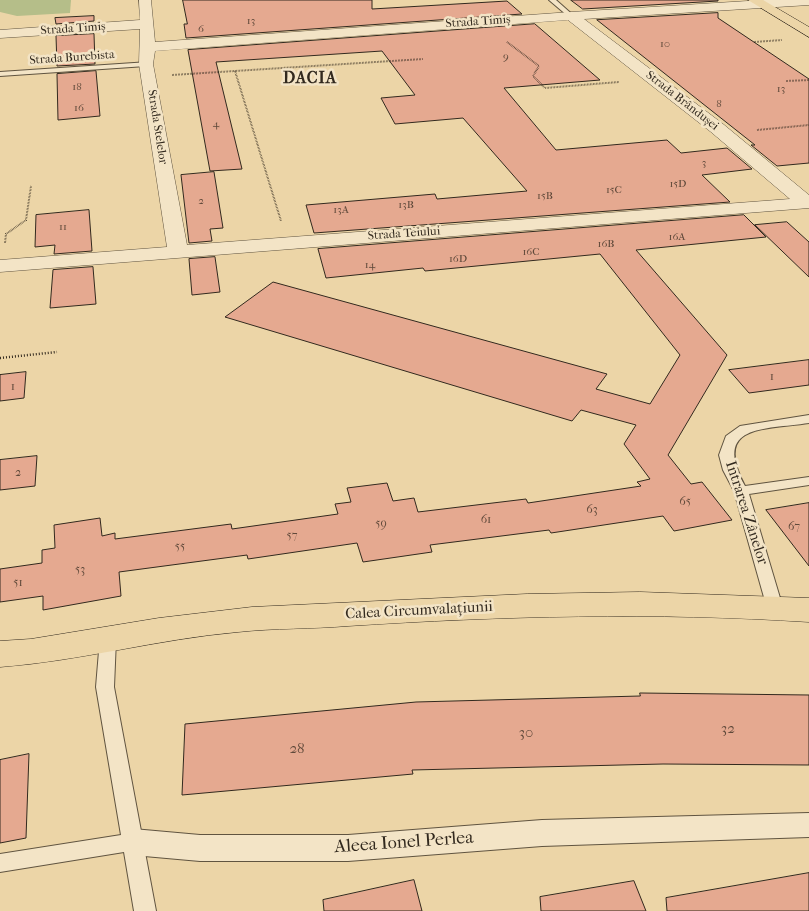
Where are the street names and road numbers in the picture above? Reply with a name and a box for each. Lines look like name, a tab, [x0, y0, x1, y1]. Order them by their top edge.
street label: Strada Timiș	[445, 13, 511, 31]
street label: Strada Timiș	[40, 20, 106, 38]
street label: Strada Burebista	[29, 48, 115, 68]
street label: Strada Brândușei	[643, 68, 721, 134]
street label: Strada Stelelor	[144, 89, 170, 165]
street label: Strada Teiului	[367, 224, 441, 244]
street label: Intrarea Zânelor	[721, 459, 771, 567]
street label: Calea Circumvalațiunii	[345, 598, 493, 624]
street label: Aleea Ionel Perlea	[334, 827, 474, 859]

